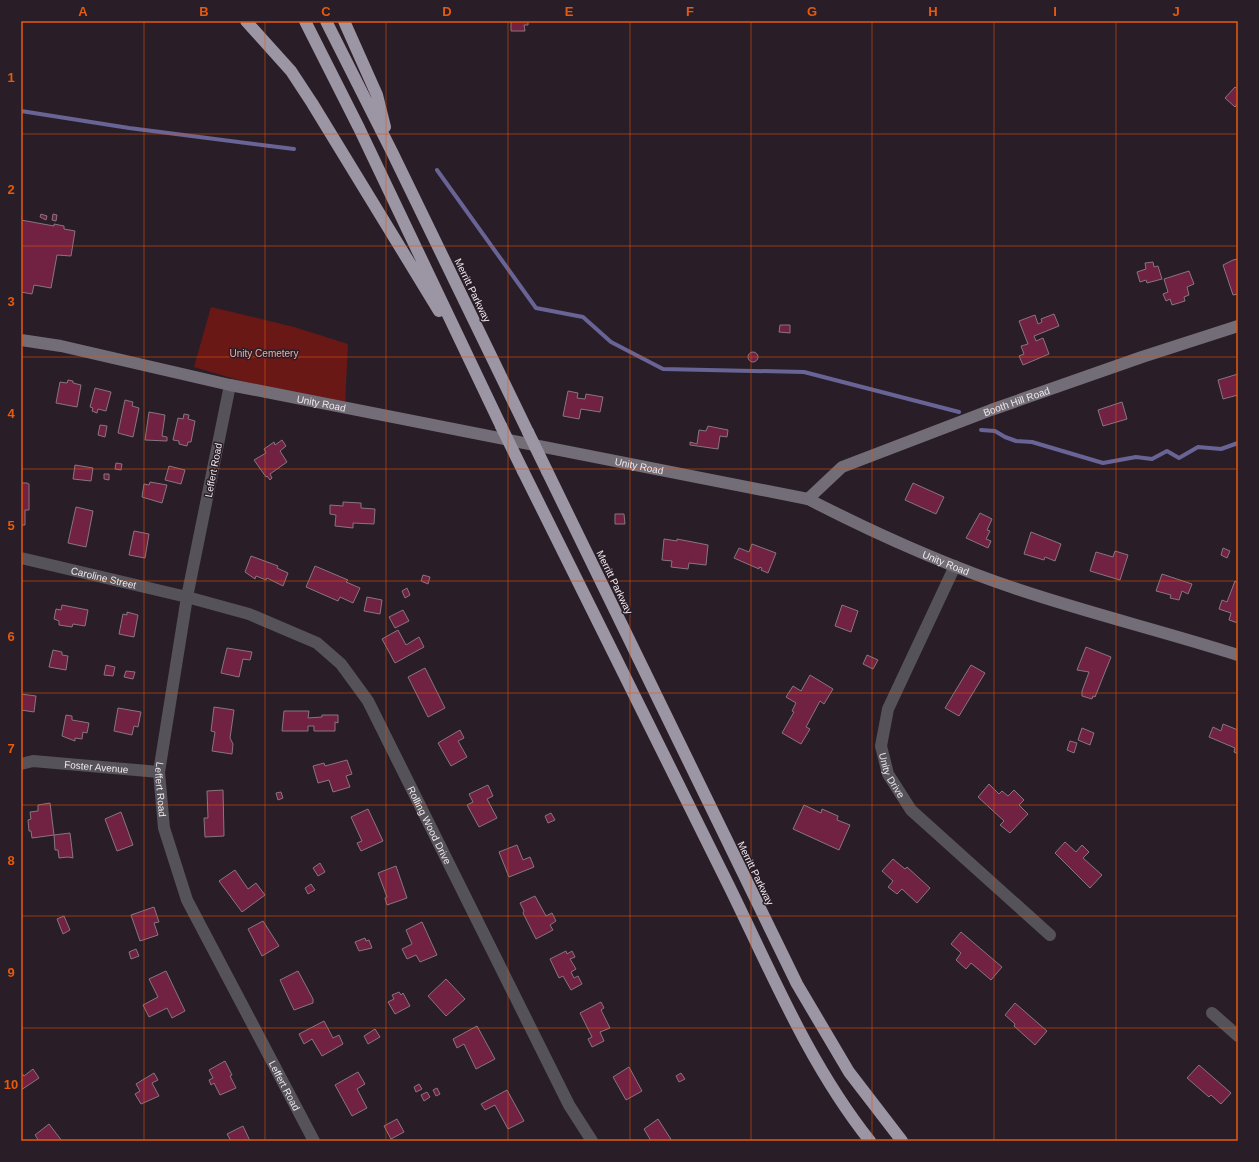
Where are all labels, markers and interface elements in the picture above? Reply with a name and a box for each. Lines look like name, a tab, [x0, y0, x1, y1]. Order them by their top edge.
text: A	[78, 4, 88, 19]
text: B	[199, 4, 209, 19]
text: C	[321, 4, 331, 19]
text: D	[442, 4, 452, 19]
text: E	[565, 4, 574, 19]
text: F	[686, 4, 694, 19]
text: G	[807, 4, 817, 19]
text: H	[928, 4, 938, 19]
text: I	[1053, 4, 1057, 19]
text: J	[1172, 4, 1180, 19]
text: 1	[7, 70, 15, 85]
text: 2	[7, 182, 15, 197]
street label: Merritt Parkway	[452, 257, 493, 324]
text: 3	[7, 294, 15, 309]
park label: Unity Cemetery	[230, 348, 298, 359]
street label: Booth Hill Road	[982, 385, 1051, 418]
street label: Unity Road	[296, 393, 347, 414]
text: 4	[7, 406, 15, 421]
street label: Leffert Road	[203, 442, 224, 498]
street label: Unity Road	[614, 456, 664, 476]
text: 5	[7, 518, 15, 533]
street label: Merritt Parkway	[594, 549, 635, 616]
street label: Unity Road	[921, 549, 971, 577]
street label: Caroline Street	[70, 565, 138, 591]
text: 6	[7, 629, 15, 644]
text: 7	[7, 741, 15, 756]
street label: Unity Drive	[877, 752, 907, 800]
street label: Foster Avenue	[64, 759, 129, 775]
street label: Leffert Road	[153, 761, 168, 817]
street label: Rolling Wood Drive	[405, 785, 453, 866]
street label: Merritt Parkway	[735, 840, 776, 907]
text: 8	[7, 853, 15, 868]
text: 9	[7, 965, 15, 980]
street label: Leffert Road	[267, 1059, 302, 1113]
text: 10	[4, 1077, 18, 1092]

